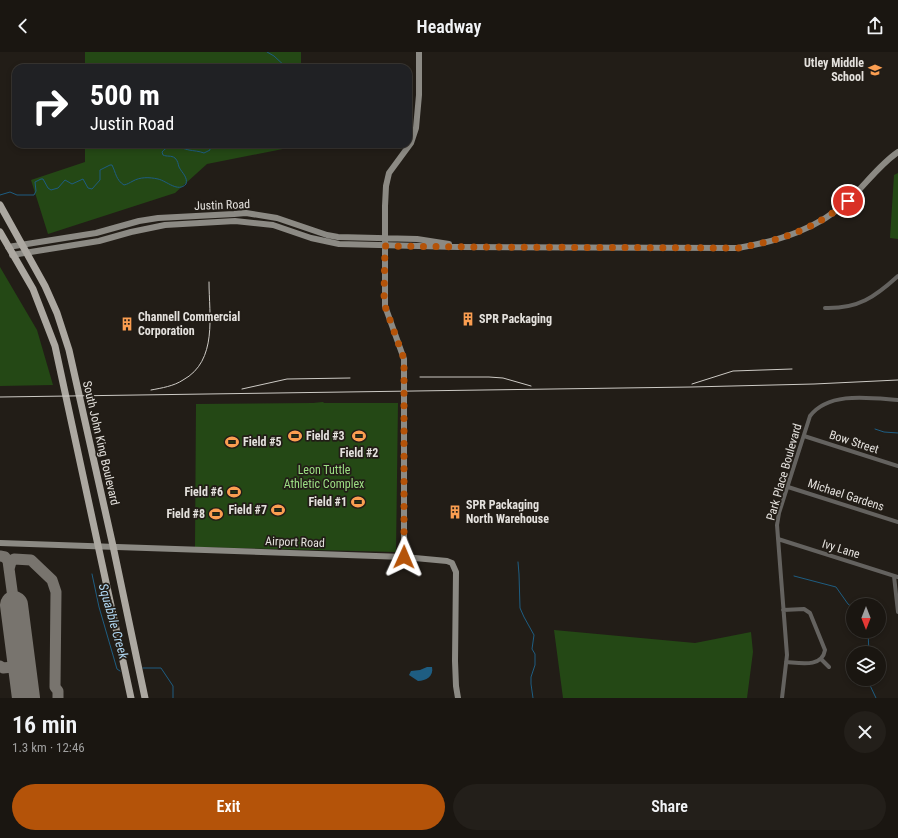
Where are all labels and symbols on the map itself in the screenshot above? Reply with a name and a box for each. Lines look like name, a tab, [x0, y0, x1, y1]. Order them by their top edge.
place label: Utley Middle School	[804, 56, 864, 84]
school or university icon: Utley Middle School	[867, 62, 883, 78]
pin	[831, 184, 865, 218]
street label: Justin Road	[194, 197, 250, 213]
place label: Channell Commercial Corporation	[138, 310, 240, 338]
building icon: SPR Packaging	[460, 311, 476, 327]
place label: SPR Packaging	[479, 312, 552, 326]
building icon: Channell Commercial Corporation	[119, 316, 135, 332]
street label: South John King Boulevard	[80, 380, 122, 507]
street label: Park Place Boulevard	[763, 422, 805, 522]
street label: Bow Street	[827, 427, 881, 457]
sports icon: Field #3	[287, 428, 303, 444]
sports icon: Field #2	[351, 428, 367, 444]
place label: Field #3	[306, 429, 345, 443]
sports icon: Field #5	[224, 434, 240, 450]
place label: Field #5	[243, 435, 282, 449]
place label: Field #2	[340, 446, 378, 460]
park label: Leon Tuttle Athletic Complex	[284, 463, 364, 491]
street label: Michael Gardens	[806, 476, 886, 514]
sports icon: Field #6	[226, 484, 242, 500]
place label: Field #6	[184, 485, 223, 499]
sports icon: Field #1	[350, 494, 366, 510]
place label: Field #1	[308, 495, 347, 509]
place label: SPR Packaging North Warehouse	[466, 498, 549, 526]
sports icon: Field #7	[270, 502, 286, 518]
place label: Field #7	[228, 503, 267, 517]
building icon: SPR Packaging North Warehouse	[447, 504, 463, 520]
sports icon: Field #8	[208, 506, 224, 522]
place label: Field #8	[166, 507, 205, 521]
street label: Airport Road	[265, 534, 325, 550]
position arrow	[383, 536, 425, 578]
street label: Ivy Lane	[820, 537, 862, 561]
water label: Squabble Creek	[96, 582, 132, 661]
north arrow	[846, 598, 886, 638]

